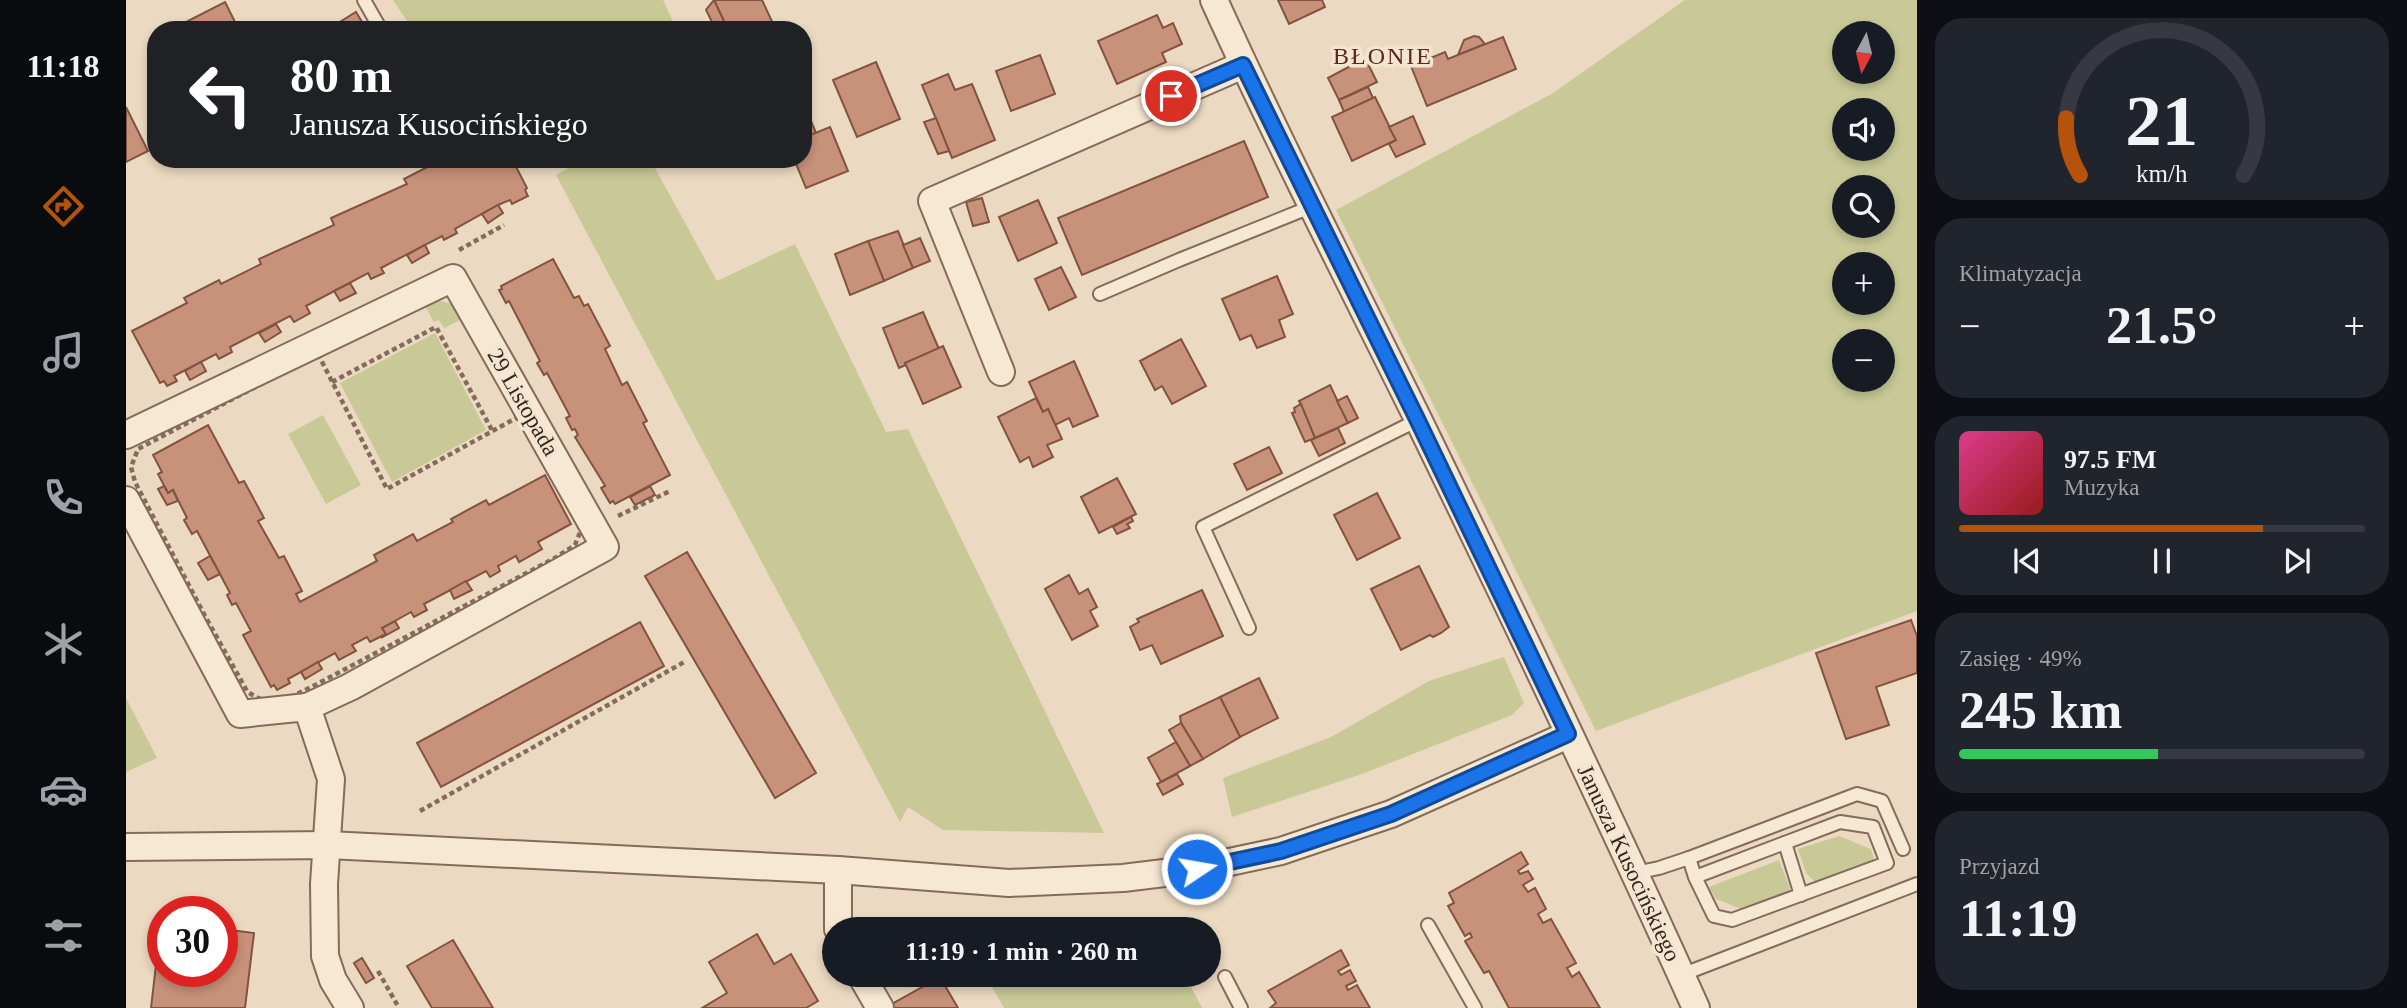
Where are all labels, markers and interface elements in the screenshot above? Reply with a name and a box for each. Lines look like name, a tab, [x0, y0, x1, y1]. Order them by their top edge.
north arrow	[1832, 21, 1895, 84]
map controls	[1832, 21, 1895, 392]
district label: BŁONIE	[1333, 43, 1433, 69]
text: 11:18	[27, 48, 99, 84]
text: 80 m	[290, 48, 392, 103]
icon: left	[175, 49, 266, 140]
pin	[1141, 66, 1201, 126]
icon: arrive	[1152, 77, 1190, 115]
text: 21	[2126, 80, 2198, 161]
button: sound	[1832, 98, 1895, 161]
text: Janusza Kusocińskiego	[290, 106, 588, 142]
text: km/h	[2136, 160, 2188, 187]
button: search	[1832, 175, 1895, 238]
icon: directions	[39, 182, 88, 231]
button: +	[1832, 252, 1895, 315]
text: Klimatyzacja	[1959, 261, 2082, 286]
text: 21.5°	[2106, 297, 2218, 354]
text: −	[1959, 305, 1980, 347]
text: +	[2344, 305, 2365, 347]
icon: music	[39, 328, 88, 377]
button: −	[1832, 329, 1895, 392]
street label: 29 Listopada	[482, 344, 564, 460]
text: 97.5 FM	[2064, 445, 2156, 474]
icon: phone	[39, 473, 88, 522]
text: Muzyka	[2064, 475, 2139, 500]
icon: previous	[2008, 542, 2046, 580]
icon: pause	[2143, 542, 2181, 580]
icon: next	[2278, 542, 2316, 580]
icon: climate	[39, 619, 88, 668]
text: Zasięg · 49%	[1959, 646, 2082, 671]
text: 245 km	[1959, 682, 2122, 739]
street label: Janusza Kusocińskiego	[1572, 761, 1686, 965]
icon: car	[39, 765, 88, 814]
position arrow	[1160, 832, 1234, 906]
text: Przyjazd	[1959, 854, 2039, 879]
text: 11:19	[1959, 890, 2077, 947]
speed limit sign: 30	[147, 896, 238, 987]
icon: filters	[39, 911, 88, 960]
text: 11:19 · 1 min · 260 m	[905, 937, 1138, 966]

